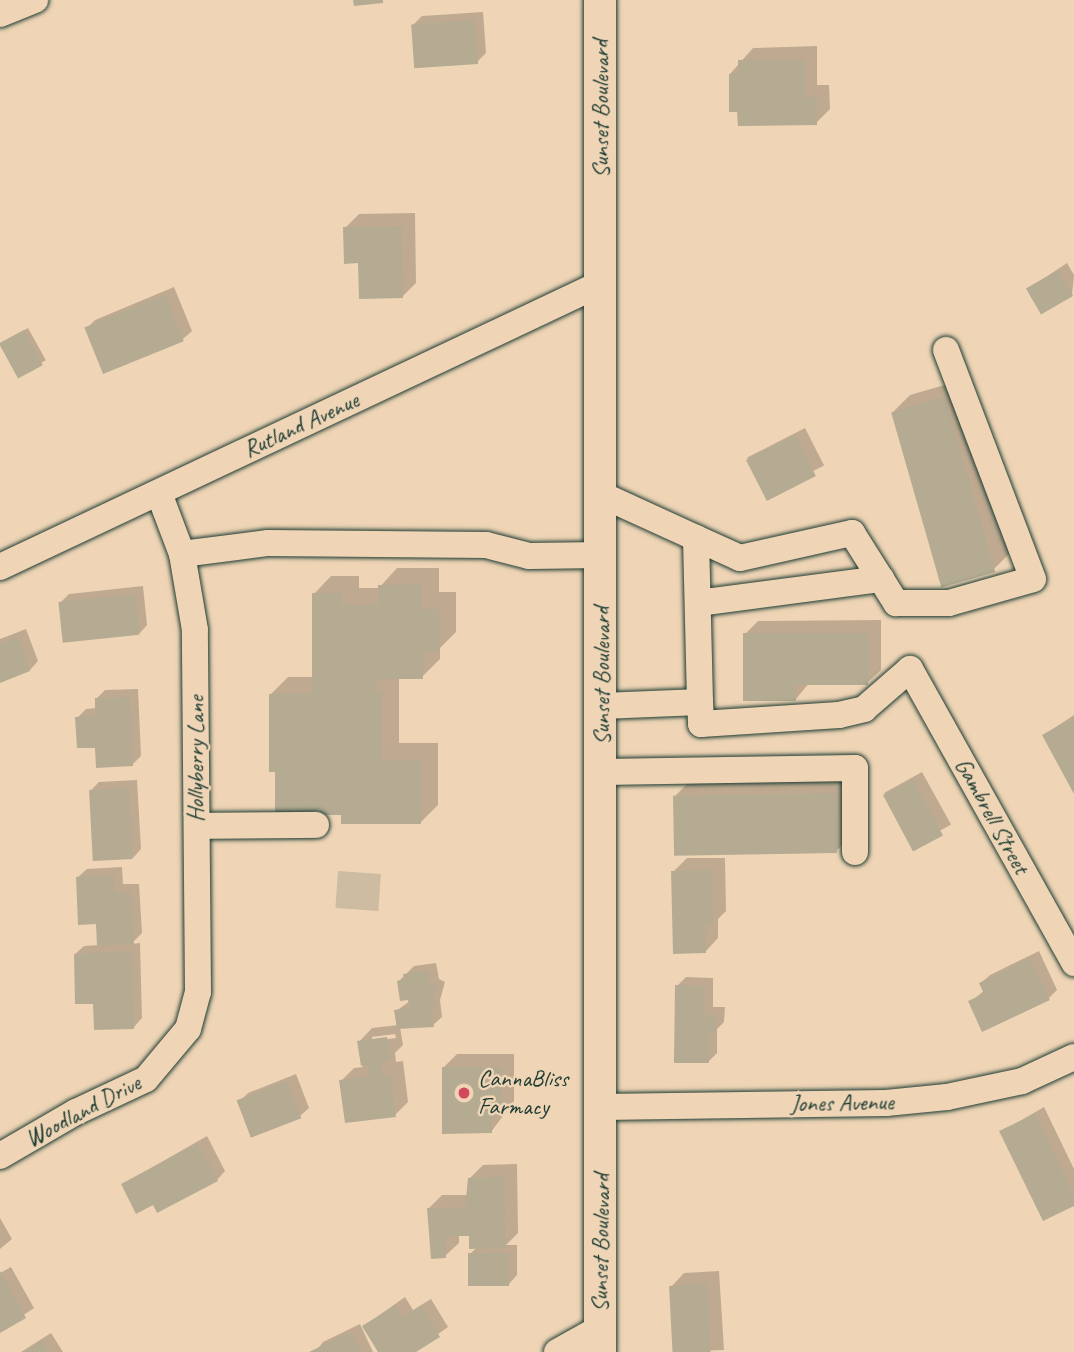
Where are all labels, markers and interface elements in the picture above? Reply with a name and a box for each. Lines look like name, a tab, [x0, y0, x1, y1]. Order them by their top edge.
street label: Sunset Boulevard	[587, 40, 615, 178]
street label: Rutland Avenue	[239, 386, 363, 464]
street label: Sunset Boulevard	[588, 607, 616, 745]
street label: Hollyberry Lane	[182, 695, 210, 823]
street label: Gambrell Street	[948, 753, 1036, 879]
place label: CannaBliss Farmacy	[478, 1065, 568, 1121]
street label: Woodland Drive	[20, 1069, 146, 1153]
marker: CannaBliss Farmacy	[456, 1085, 472, 1101]
street label: Jones Avenue	[790, 1088, 894, 1118]
street label: Sunset Boulevard	[585, 1173, 617, 1313]

